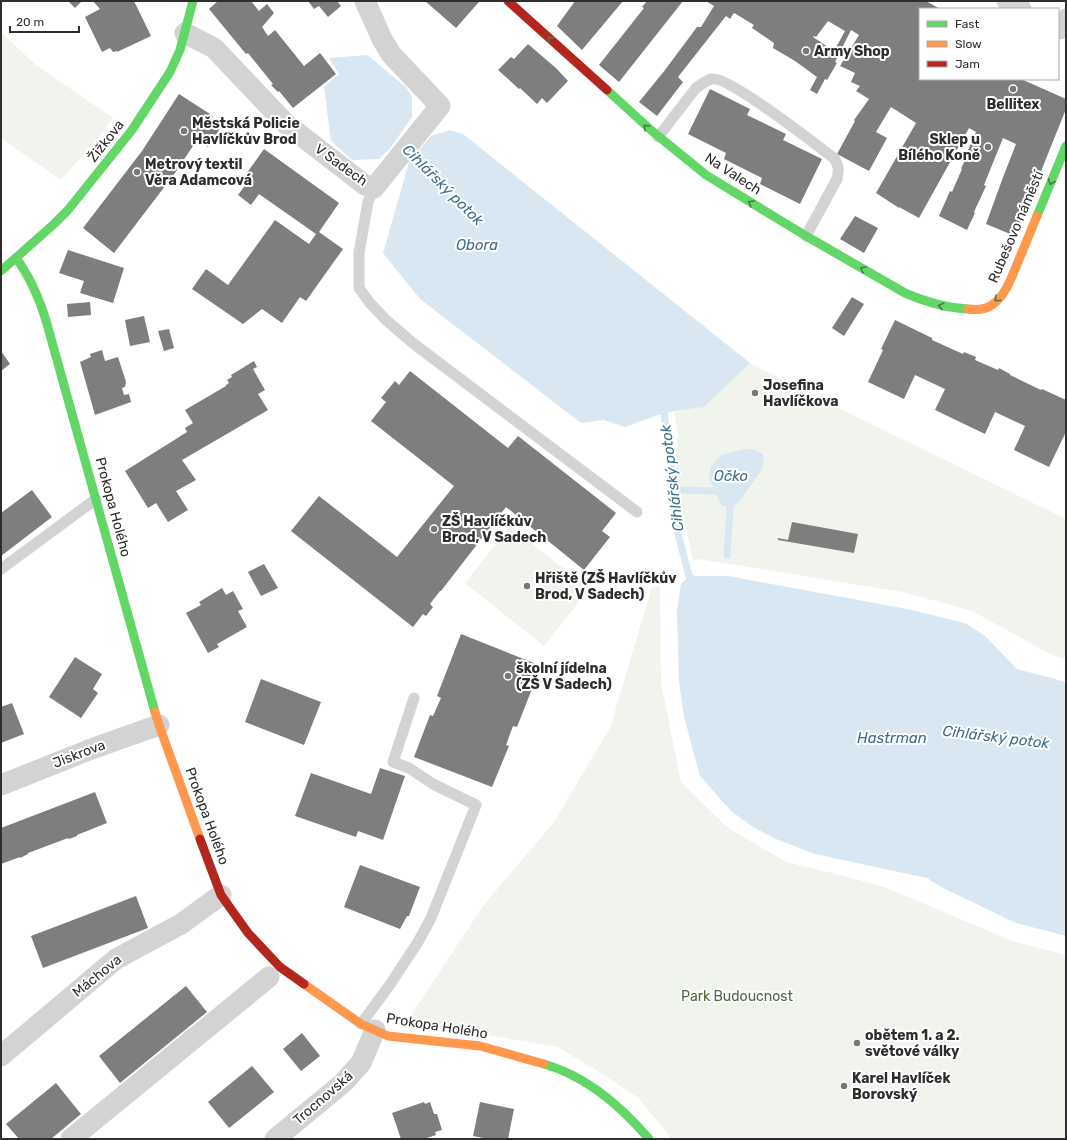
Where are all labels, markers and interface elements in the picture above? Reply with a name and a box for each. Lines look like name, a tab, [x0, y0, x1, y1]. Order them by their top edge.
scale bar	[10, 8, 79, 34]
legend	[919, 8, 1059, 80]
text: 20 m	[16, 15, 44, 29]
text: Fast	[955, 17, 979, 31]
one-way arrow	[547, 37, 555, 44]
text: Slow	[955, 37, 982, 51]
place label: Army Shop	[814, 43, 890, 60]
marker: Army Shop	[801, 46, 811, 56]
text: Jam	[955, 57, 980, 71]
marker: Bellitex	[1008, 84, 1018, 94]
place label: Bellitex	[986, 96, 1040, 113]
place label: Městská Policie Havlíčkův Brod	[192, 115, 300, 148]
street label: Žižkova	[83, 116, 128, 165]
one-way arrow	[644, 124, 651, 131]
marker: Městská Policie Havlíčkův Brod	[179, 126, 189, 136]
place label: Sklep u Bílého Koně	[898, 131, 980, 164]
street label: V Sadech	[311, 140, 371, 190]
water label: Cihlářský potok	[399, 141, 488, 230]
marker: Sklep u Bílého Koně	[983, 142, 993, 152]
street label: Na Valech	[701, 149, 765, 199]
place label: Metrový textil Věra Adamcová	[145, 156, 252, 189]
marker: Metrový textil Věra Adamcová	[132, 167, 142, 177]
street label: Rubešovo náměstí	[985, 168, 1048, 286]
one-way arrow	[1048, 177, 1056, 185]
one-way arrow	[748, 200, 755, 207]
water label: Obora	[456, 236, 498, 254]
one-way arrow	[860, 267, 867, 274]
one-way arrow	[994, 295, 1002, 302]
one-way arrow	[938, 302, 945, 311]
place label: Josefina Havlíčkova	[763, 377, 839, 410]
marker: Josefina Havlíčkova	[750, 388, 760, 398]
water label: Cihlářský potok	[656, 423, 687, 532]
street label: Prokopa Holého	[92, 455, 134, 559]
water label: Očko	[714, 467, 749, 485]
place label: ZŠ Havlíčkův Brod, V Sadech	[442, 512, 546, 546]
marker: ZŠ Havlíčkův Brod, V Sadech	[429, 524, 439, 534]
place label: Hřiště (ZŠ Havlíčkův Brod, V Sadech)	[535, 569, 677, 603]
marker: Hřiště (ZŠ Havlíčkův Brod, V Sadech)	[522, 581, 532, 591]
place label: školní jídelna (ZŠ V Sadech)	[516, 660, 612, 693]
marker: školní jídelna (ZŠ V Sadech)	[503, 671, 513, 681]
water label: Cihlářský potok	[942, 722, 1051, 753]
water label: Hastrman	[857, 729, 927, 747]
street label: Jiskrova	[50, 736, 108, 772]
street label: Prokopa Holého	[181, 765, 233, 867]
street label: Máchova	[69, 951, 125, 1001]
park label: Park Budoucnost	[681, 988, 793, 1005]
street label: Prokopa Holého	[385, 1010, 489, 1042]
place label: obětem 1. a 2. světové války	[865, 1027, 960, 1060]
marker: obětem 1. a 2. světové války	[852, 1038, 862, 1048]
street label: Trocnovská	[290, 1067, 356, 1129]
place label: Karel Havlíček Borovský	[852, 1070, 951, 1103]
marker: Karel Havlíček Borovský	[839, 1081, 849, 1091]

